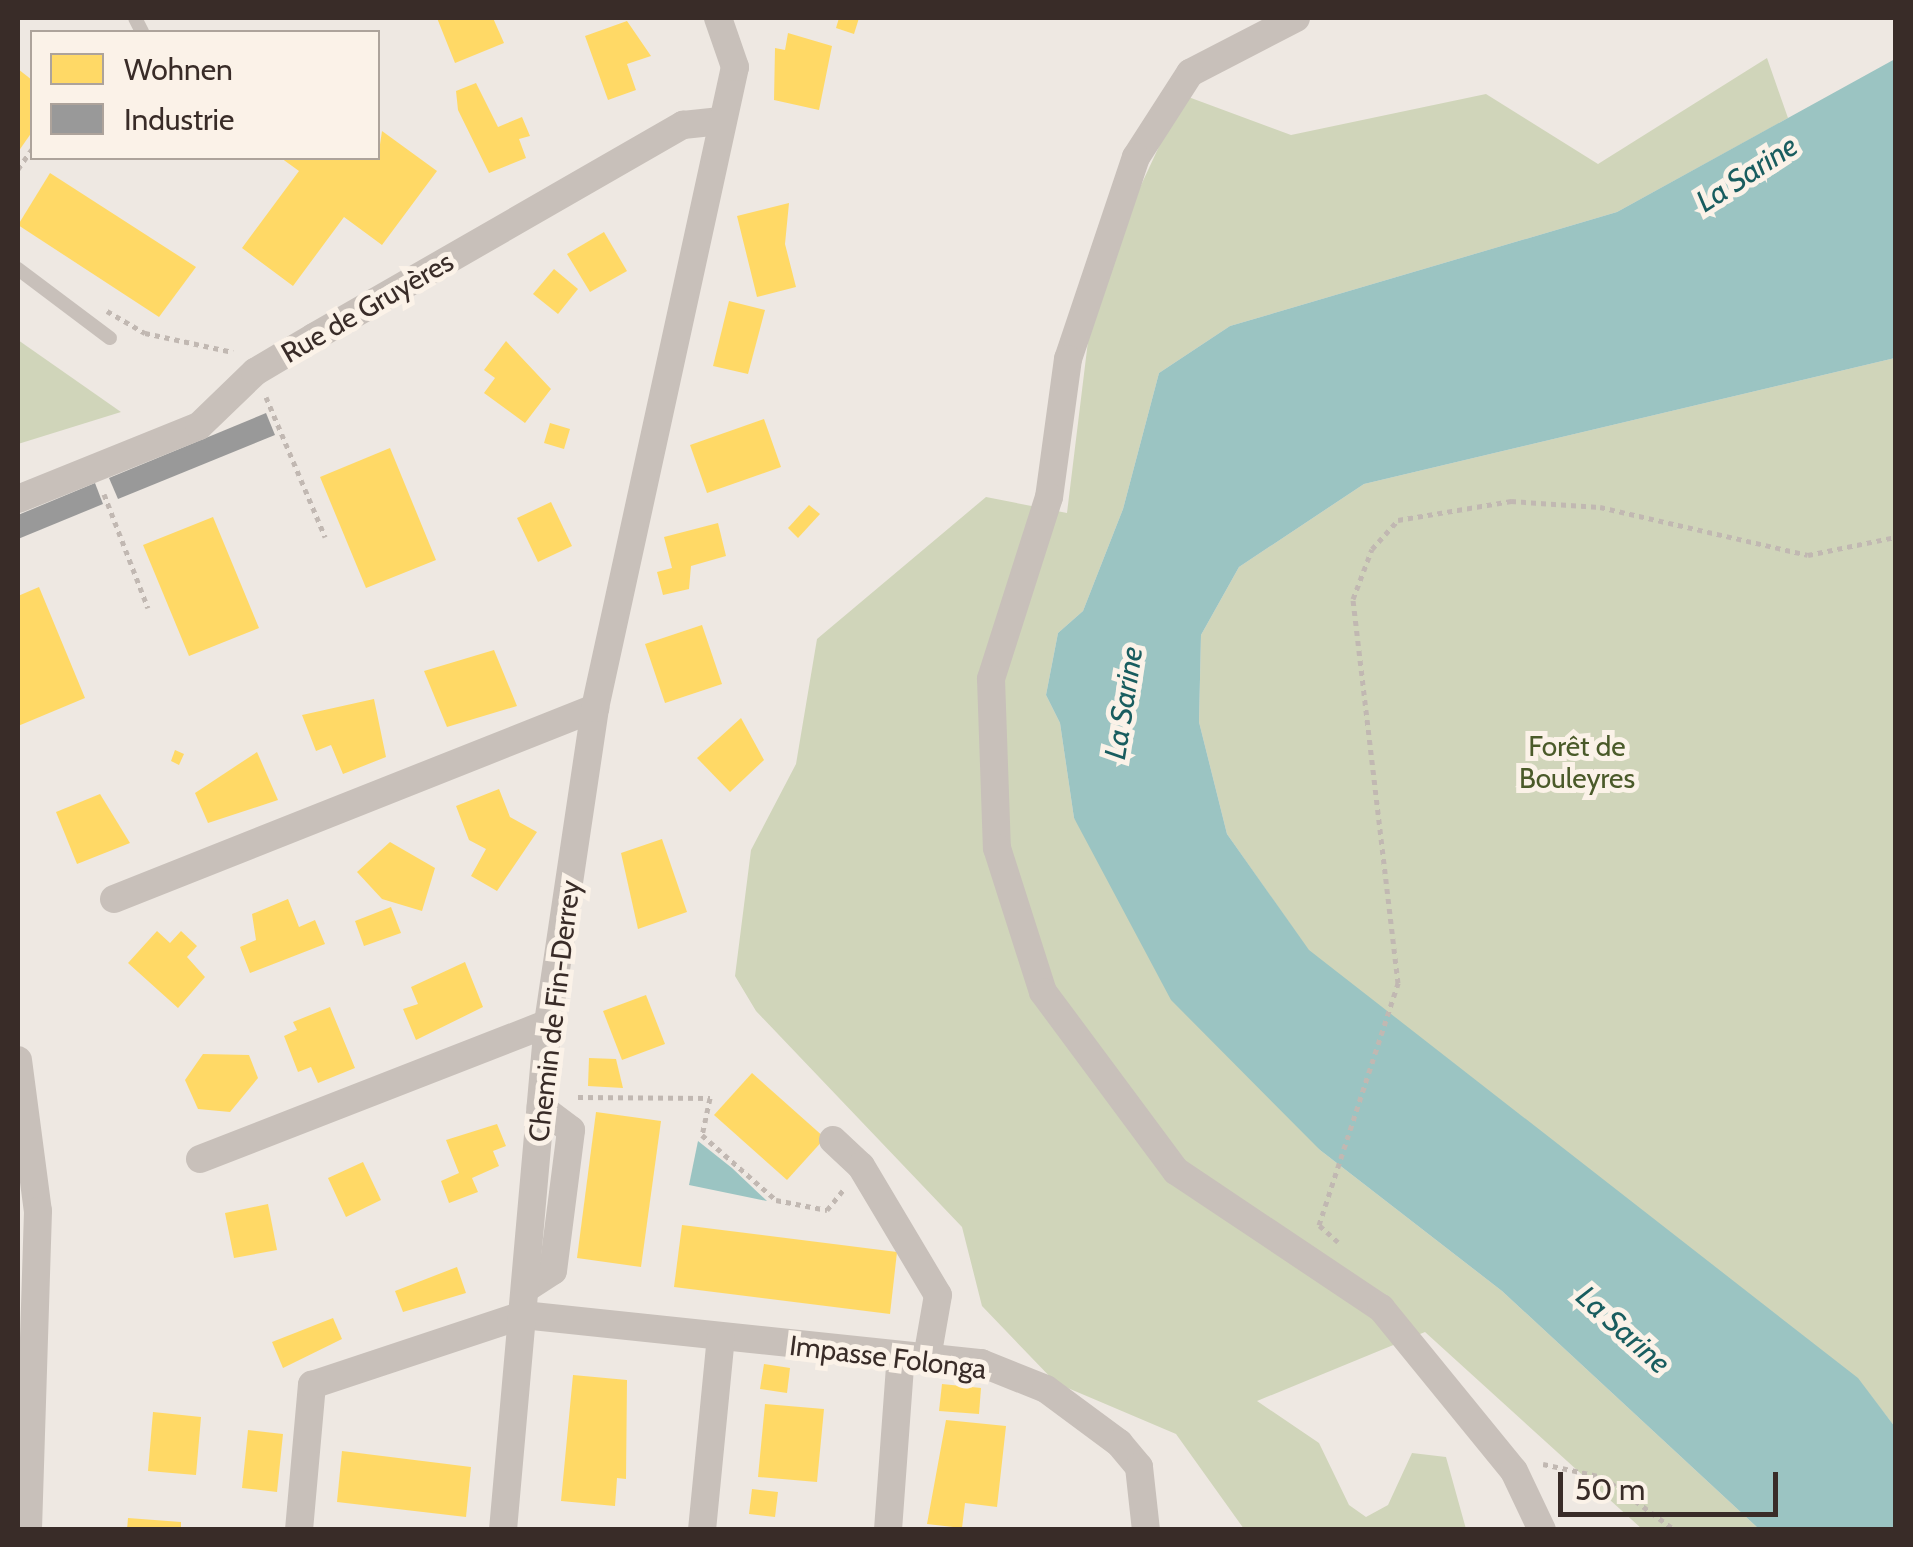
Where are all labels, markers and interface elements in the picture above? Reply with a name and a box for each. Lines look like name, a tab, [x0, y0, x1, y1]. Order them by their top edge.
legend	[30, 30, 380, 160]
text: Wohnen	[124, 51, 233, 88]
text: Industrie	[124, 101, 234, 138]
water label: La Sarine	[1690, 128, 1804, 220]
street label: Rue de Gruyères	[275, 244, 459, 370]
water label: La Sarine	[1097, 644, 1151, 762]
park label: Forêt de Bouleyres	[1519, 729, 1635, 795]
street label: Chemin de Fin-Derrey	[521, 878, 587, 1144]
water label: La Sarine	[1569, 1279, 1677, 1381]
street label: Impasse Folonga	[788, 1328, 988, 1386]
scale bar	[1563, 1452, 1783, 1514]
text: 50 m	[1575, 1471, 1645, 1508]

